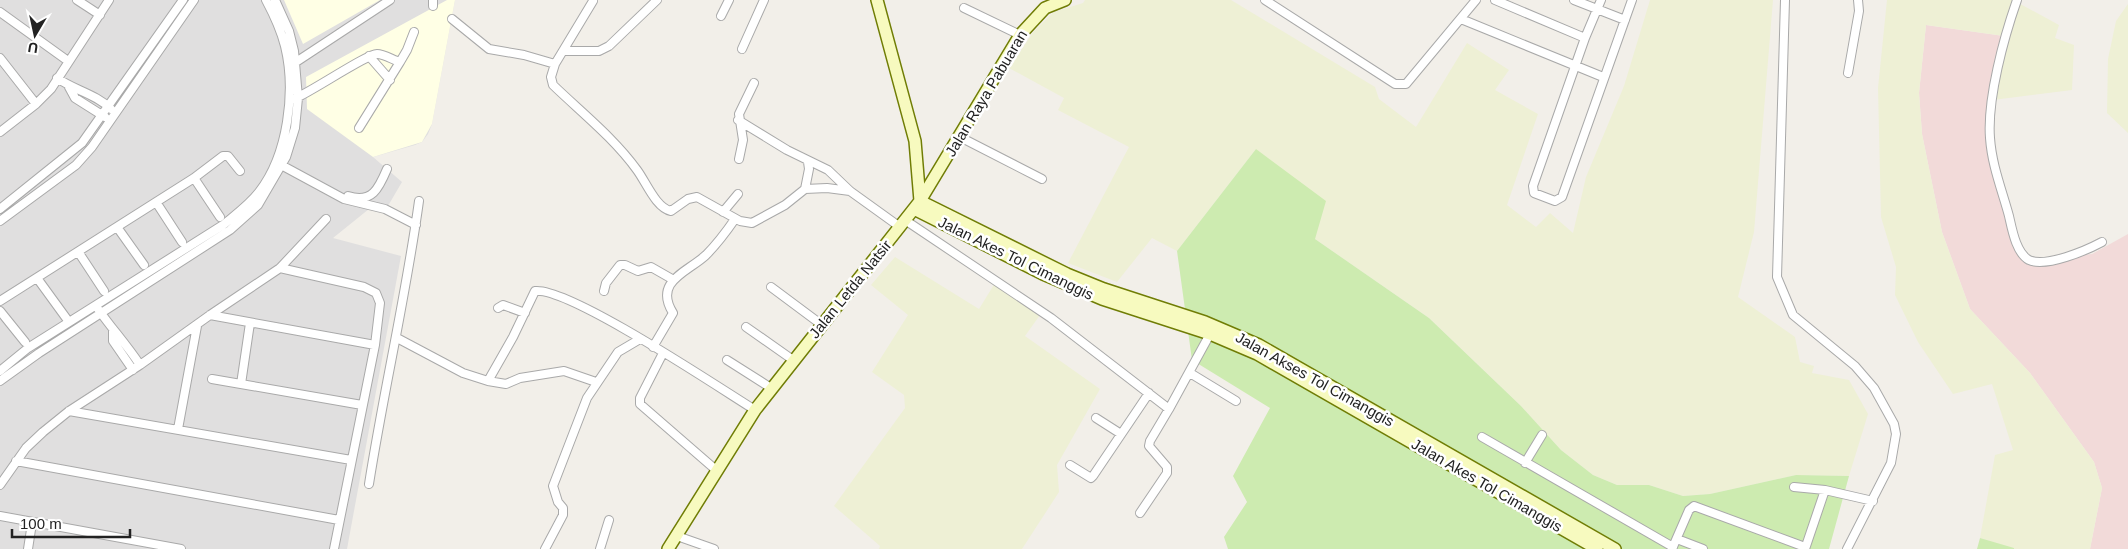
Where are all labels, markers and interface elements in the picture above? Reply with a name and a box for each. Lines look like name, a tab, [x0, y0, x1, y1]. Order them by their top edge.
north arrow	[10, 10, 60, 60]
street label: Jalan Raya Pabuaran	[942, 27, 1030, 159]
text: U	[27, 39, 39, 57]
street label: Jalan Akes Tol Cimanggis	[936, 213, 1096, 303]
street label: Jalan Letda Natsir	[805, 237, 895, 341]
street label: Jalan Akses Tol Cimanggis	[1233, 328, 1397, 430]
street label: Jalan Akes Tol Cimanggis	[1409, 435, 1565, 535]
scale bar	[12, 506, 130, 538]
text: 100 m	[20, 515, 62, 532]

